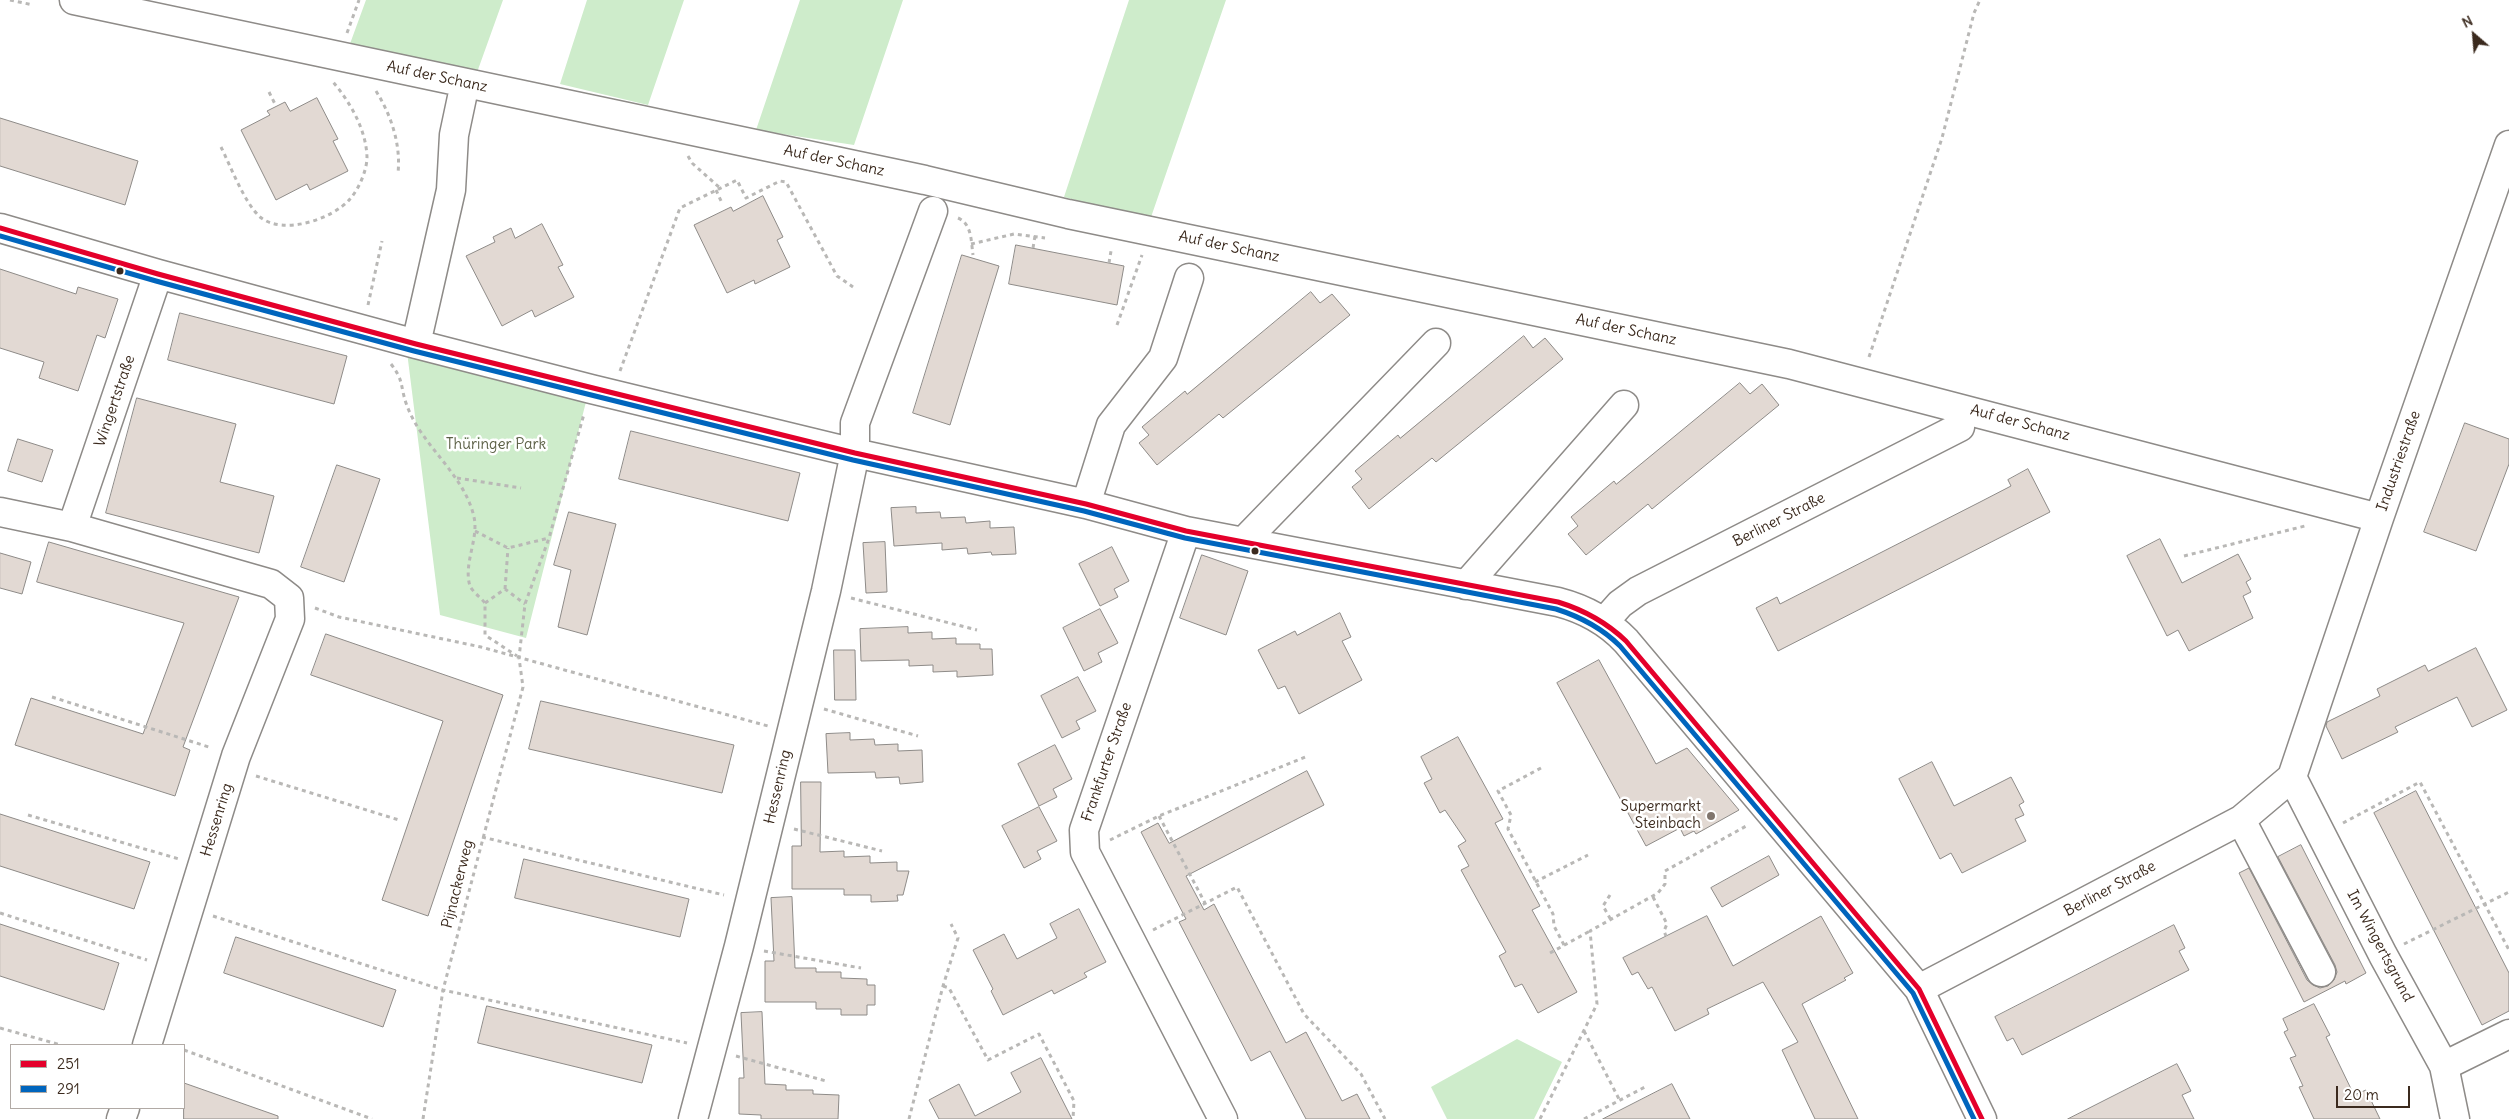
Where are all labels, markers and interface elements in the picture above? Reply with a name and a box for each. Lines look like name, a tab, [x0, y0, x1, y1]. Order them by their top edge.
north arrow	[2449, 10, 2499, 60]
text: N	[2459, 11, 2476, 32]
street label: Auf der Schanz	[385, 58, 489, 96]
street label: Auf der Schanz	[782, 142, 886, 180]
street label: Auf der Schanz	[1177, 228, 1281, 266]
unlabelled marker	[115, 266, 125, 276]
street label: Auf der Schanz	[1574, 311, 1678, 349]
street label: Wingertstraße	[91, 353, 139, 449]
street label: Auf der Schanz	[1968, 401, 2072, 445]
street label: Industriestraße	[2373, 409, 2425, 513]
park label: Thüringer Park	[446, 436, 546, 454]
street label: Berliner Straße	[1730, 489, 1828, 551]
unlabelled marker	[1250, 546, 1260, 556]
street label: Frankfurter Straße	[1078, 700, 1136, 824]
street label: Hessenring	[761, 748, 795, 826]
street label: Hessenring	[197, 781, 237, 859]
place label: Supermarkt Steinbach	[1621, 798, 1701, 833]
marker: Supermarkt Steinbach	[1705, 810, 1717, 822]
street label: Pijnackerweg	[438, 838, 478, 930]
street label: Berliner Straße	[2061, 857, 2159, 921]
street label: Im Wingertsgrund	[2343, 887, 2417, 1005]
legend	[10, 1044, 185, 1109]
text: 251	[57, 1054, 80, 1073]
scale bar	[2339, 1076, 2413, 1108]
text: 291	[57, 1079, 80, 1098]
text: 20 m	[2344, 1085, 2379, 1104]

